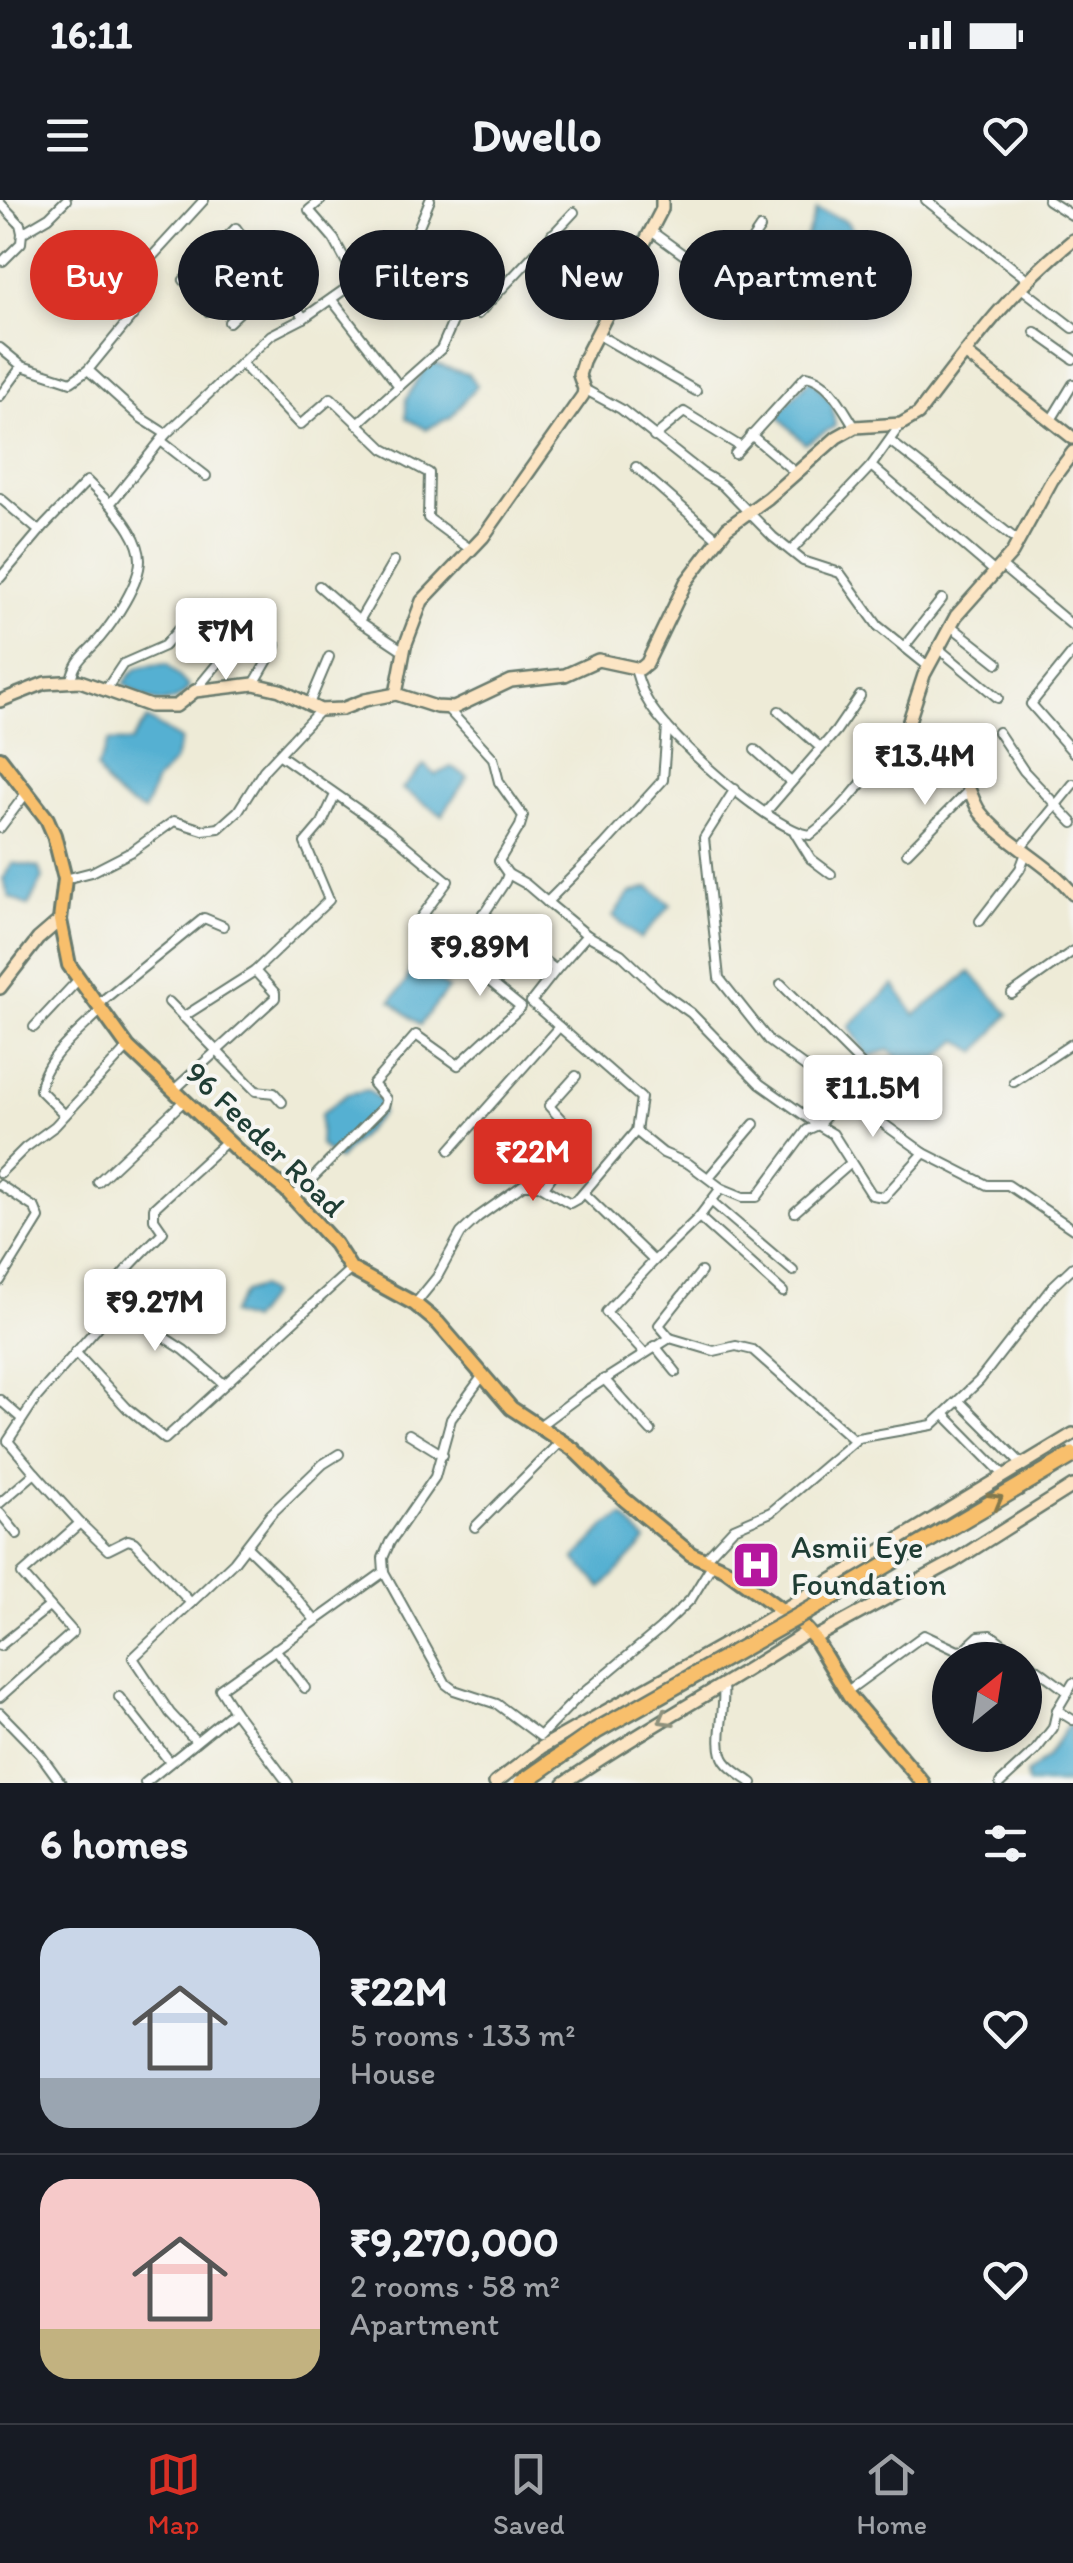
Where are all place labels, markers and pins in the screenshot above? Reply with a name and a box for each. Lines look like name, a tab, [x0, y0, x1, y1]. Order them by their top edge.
pin: ₹7M	[178, 598, 274, 683]
pin: ₹13.4M	[844, 723, 1006, 808]
pin: ₹9.89M	[399, 914, 561, 999]
pin: ₹11.5M	[792, 1055, 954, 1140]
pin: ₹22M	[474, 1119, 592, 1204]
pin: ₹9.27M	[74, 1269, 236, 1354]
place label: Asmii Eye Foundation	[791, 1528, 947, 1603]
hospital icon: Asmii Eye Foundation	[730, 1539, 782, 1591]

